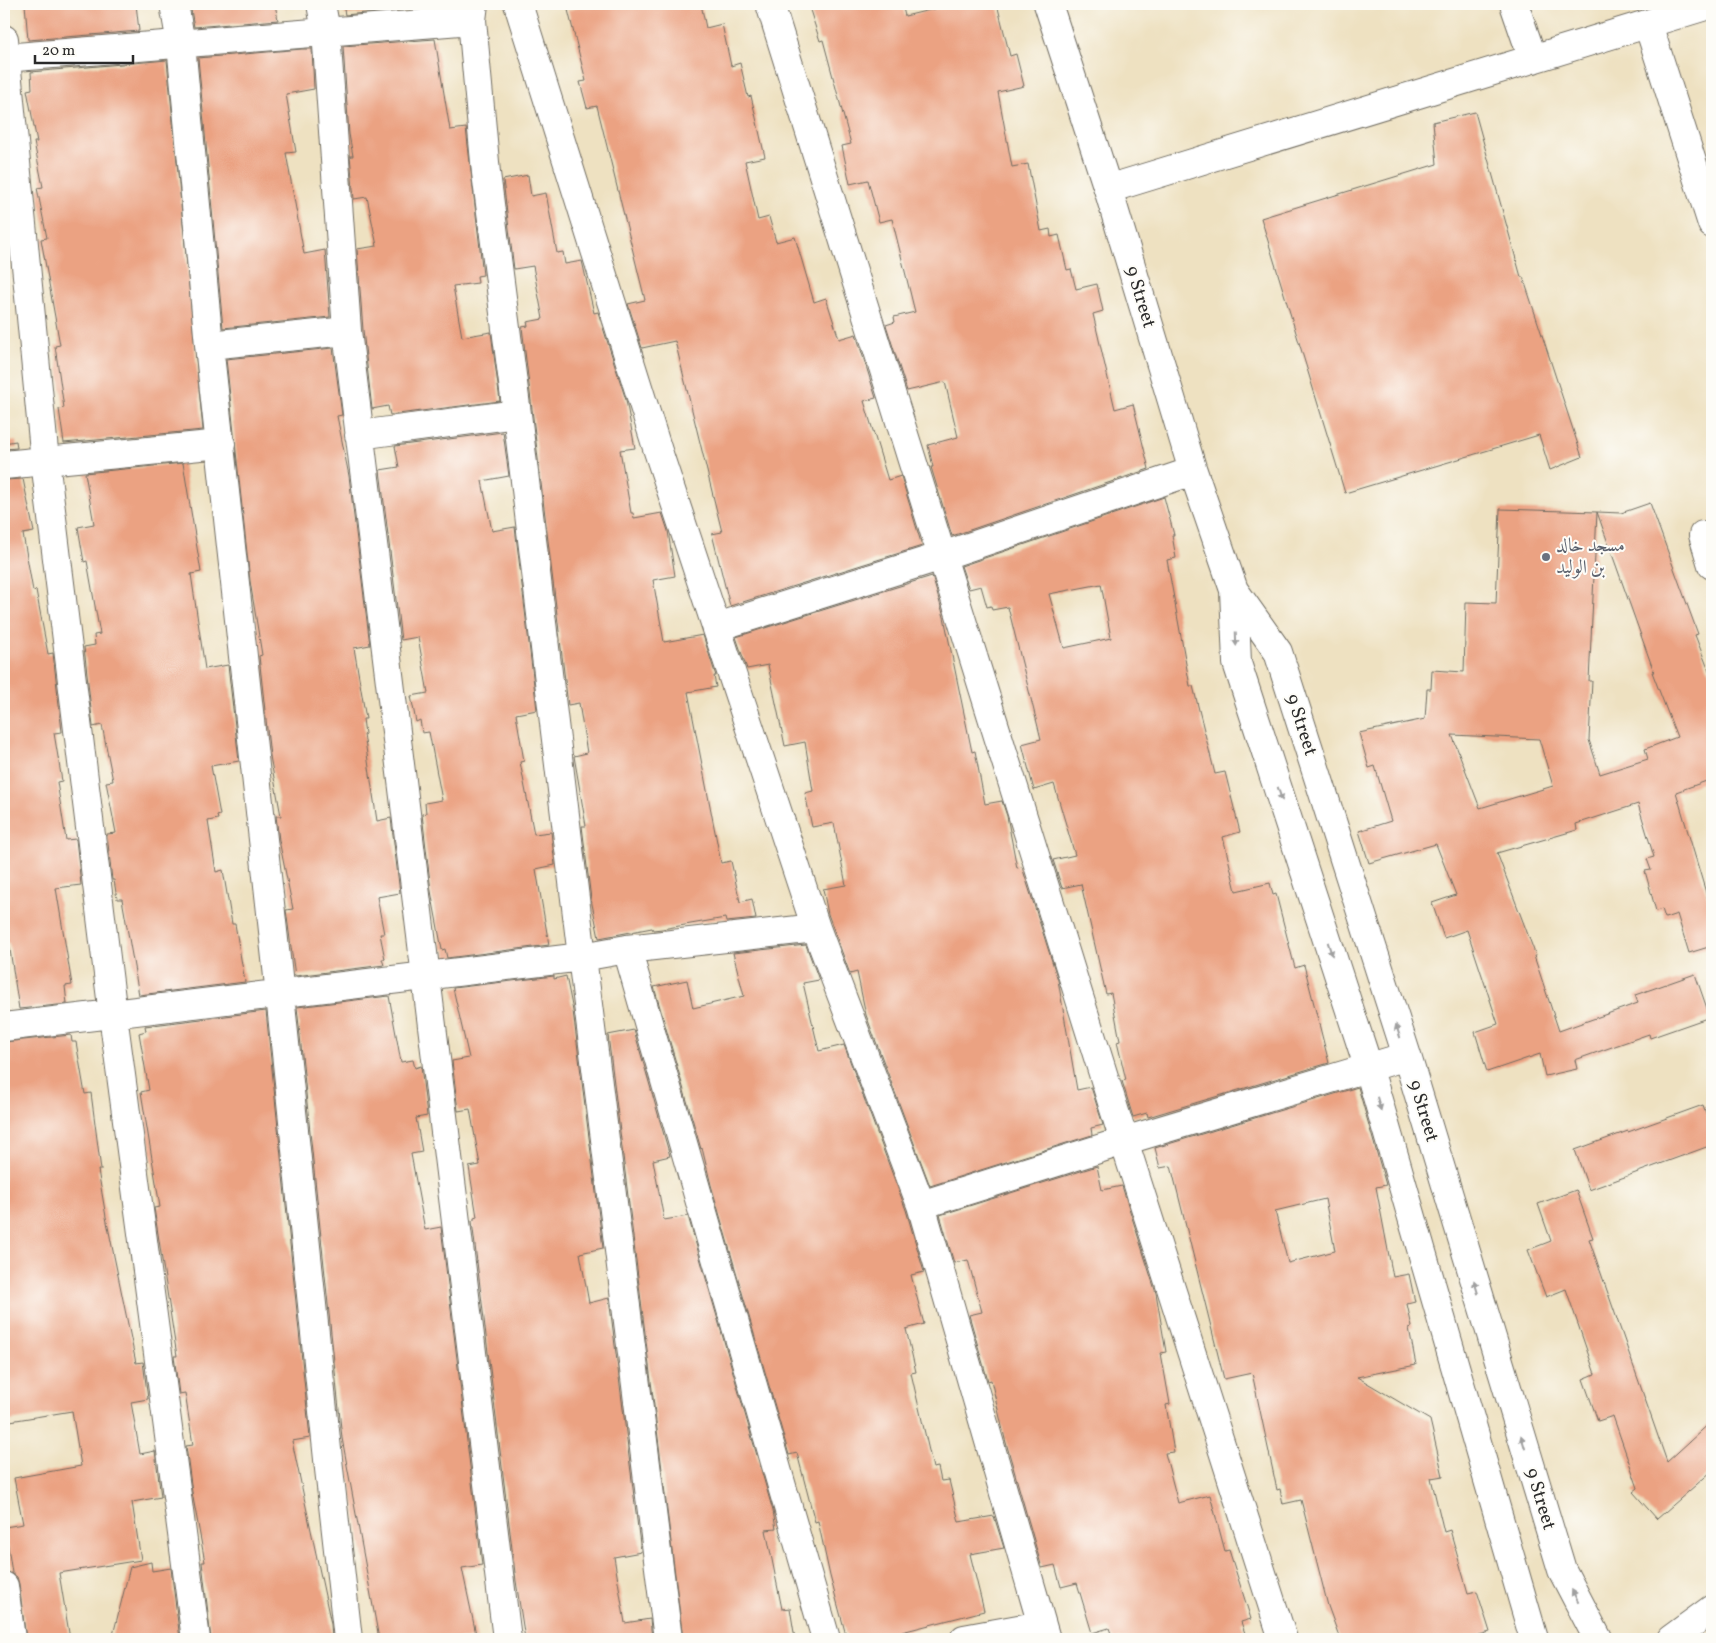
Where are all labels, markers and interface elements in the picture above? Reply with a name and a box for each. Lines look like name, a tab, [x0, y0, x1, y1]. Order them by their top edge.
scale bar	[35, 32, 132, 64]
text: 20 m	[42, 41, 75, 62]
street label: 9 Street	[1118, 263, 1162, 331]
place label: مسجد خالد بن الوليد	[1556, 533, 1625, 581]
marker: مسجد خالد بن الوليد	[1540, 551, 1552, 563]
one-way arrow	[1232, 631, 1240, 647]
street label: 9 Street	[1279, 691, 1323, 760]
one-way arrow	[1276, 787, 1284, 802]
one-way arrow	[1326, 942, 1334, 957]
one-way arrow	[1394, 1023, 1402, 1038]
street label: 9 Street	[1401, 1077, 1445, 1145]
one-way arrow	[1376, 1096, 1384, 1111]
one-way arrow	[1472, 1279, 1480, 1294]
one-way arrow	[1519, 1435, 1527, 1450]
street label: 9 Street	[1518, 1465, 1562, 1533]
one-way arrow	[1571, 1589, 1579, 1603]

